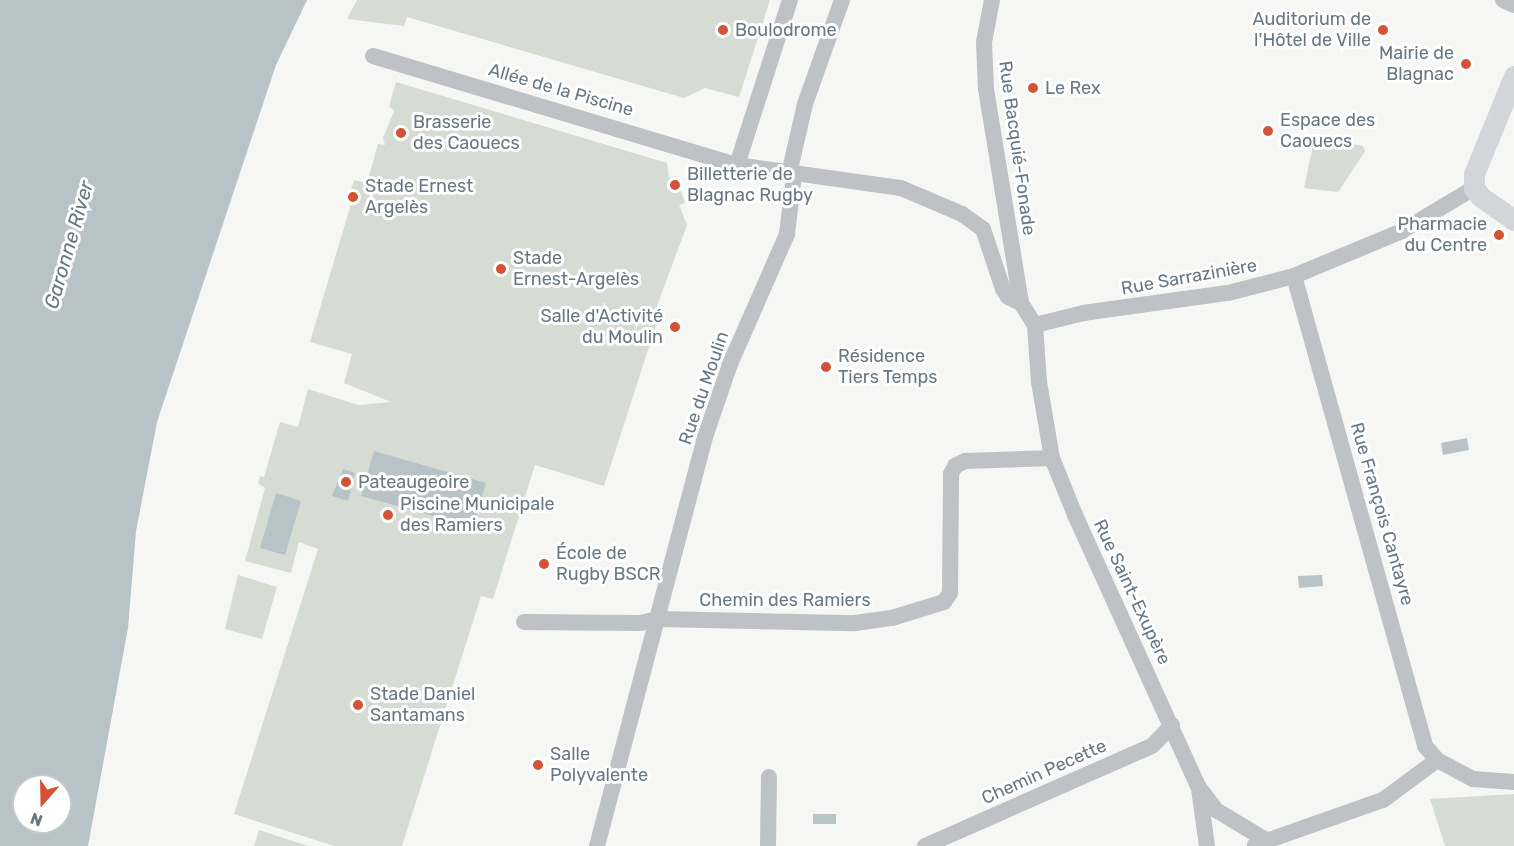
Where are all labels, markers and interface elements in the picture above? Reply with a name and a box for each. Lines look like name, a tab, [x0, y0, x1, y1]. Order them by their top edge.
place label: Auditorium de l'Hôtel de Ville	[1253, 9, 1371, 52]
place label: Boulodrome	[735, 19, 837, 41]
marker: Boulodrome	[716, 23, 730, 37]
marker: Auditorium de l'Hôtel de Ville	[1376, 23, 1390, 37]
place label: Mairie de Blagnac	[1379, 43, 1454, 86]
marker: Mairie de Blagnac	[1459, 57, 1473, 71]
street label: Allée de la Piscine	[486, 59, 636, 121]
street label: Rue Bacquié-Fonade	[994, 59, 1040, 237]
place label: Le Rex	[1045, 77, 1101, 99]
marker: Le Rex	[1026, 81, 1040, 95]
place label: Espace des Caouecs	[1280, 110, 1375, 152]
place label: Brasserie des Caouecs	[413, 112, 520, 154]
marker: Espace des Caouecs	[1261, 124, 1275, 138]
marker: Brasserie des Caouecs	[394, 126, 408, 140]
place label: Billetterie de Blagnac Rugby	[687, 164, 813, 207]
place label: Stade Ernest Argelès	[365, 176, 473, 219]
water label: Garonne River	[39, 178, 99, 312]
marker: Billetterie de Blagnac Rugby	[668, 178, 682, 192]
marker: Stade Ernest Argelès	[346, 190, 360, 204]
place label: Pharmacie du Centre	[1397, 214, 1487, 256]
marker: Pharmacie du Centre	[1492, 228, 1506, 242]
place label: Stade Ernest-Argelès	[513, 248, 639, 290]
street label: Rue Sarrazinière	[1120, 254, 1258, 300]
marker: Stade Ernest-Argelès	[494, 262, 508, 276]
place label: Salle d'Activité du Moulin	[540, 306, 663, 348]
marker: Salle d'Activité du Moulin	[668, 320, 682, 334]
street label: Rue du Moulin	[675, 329, 733, 447]
place label: Résidence Tiers Temps	[838, 346, 938, 388]
marker: Résidence Tiers Temps	[819, 360, 833, 374]
street label: Rue François Cantayre	[1346, 420, 1418, 608]
place label: Pateaugeoire	[358, 471, 469, 493]
marker: Pateaugeoire	[339, 475, 353, 489]
place label: Piscine Municipale des Ramiers	[400, 494, 555, 536]
marker: Piscine Municipale des Ramiers	[381, 508, 395, 522]
street label: Rue Saint-Exupère	[1089, 516, 1175, 668]
place label: École de Rugby BSCR	[556, 543, 661, 586]
marker: École de Rugby BSCR	[537, 557, 551, 571]
street label: Chemin des Ramiers	[699, 589, 871, 611]
place label: Stade Daniel Santamans	[370, 684, 475, 726]
marker: Stade Daniel Santamans	[351, 698, 365, 712]
street label: Chemin Pecette	[978, 735, 1110, 809]
place label: Salle Polyvalente	[550, 744, 648, 786]
marker: Salle Polyvalente	[531, 758, 545, 772]
north arrow	[12, 774, 72, 834]
text: N	[28, 809, 45, 830]

